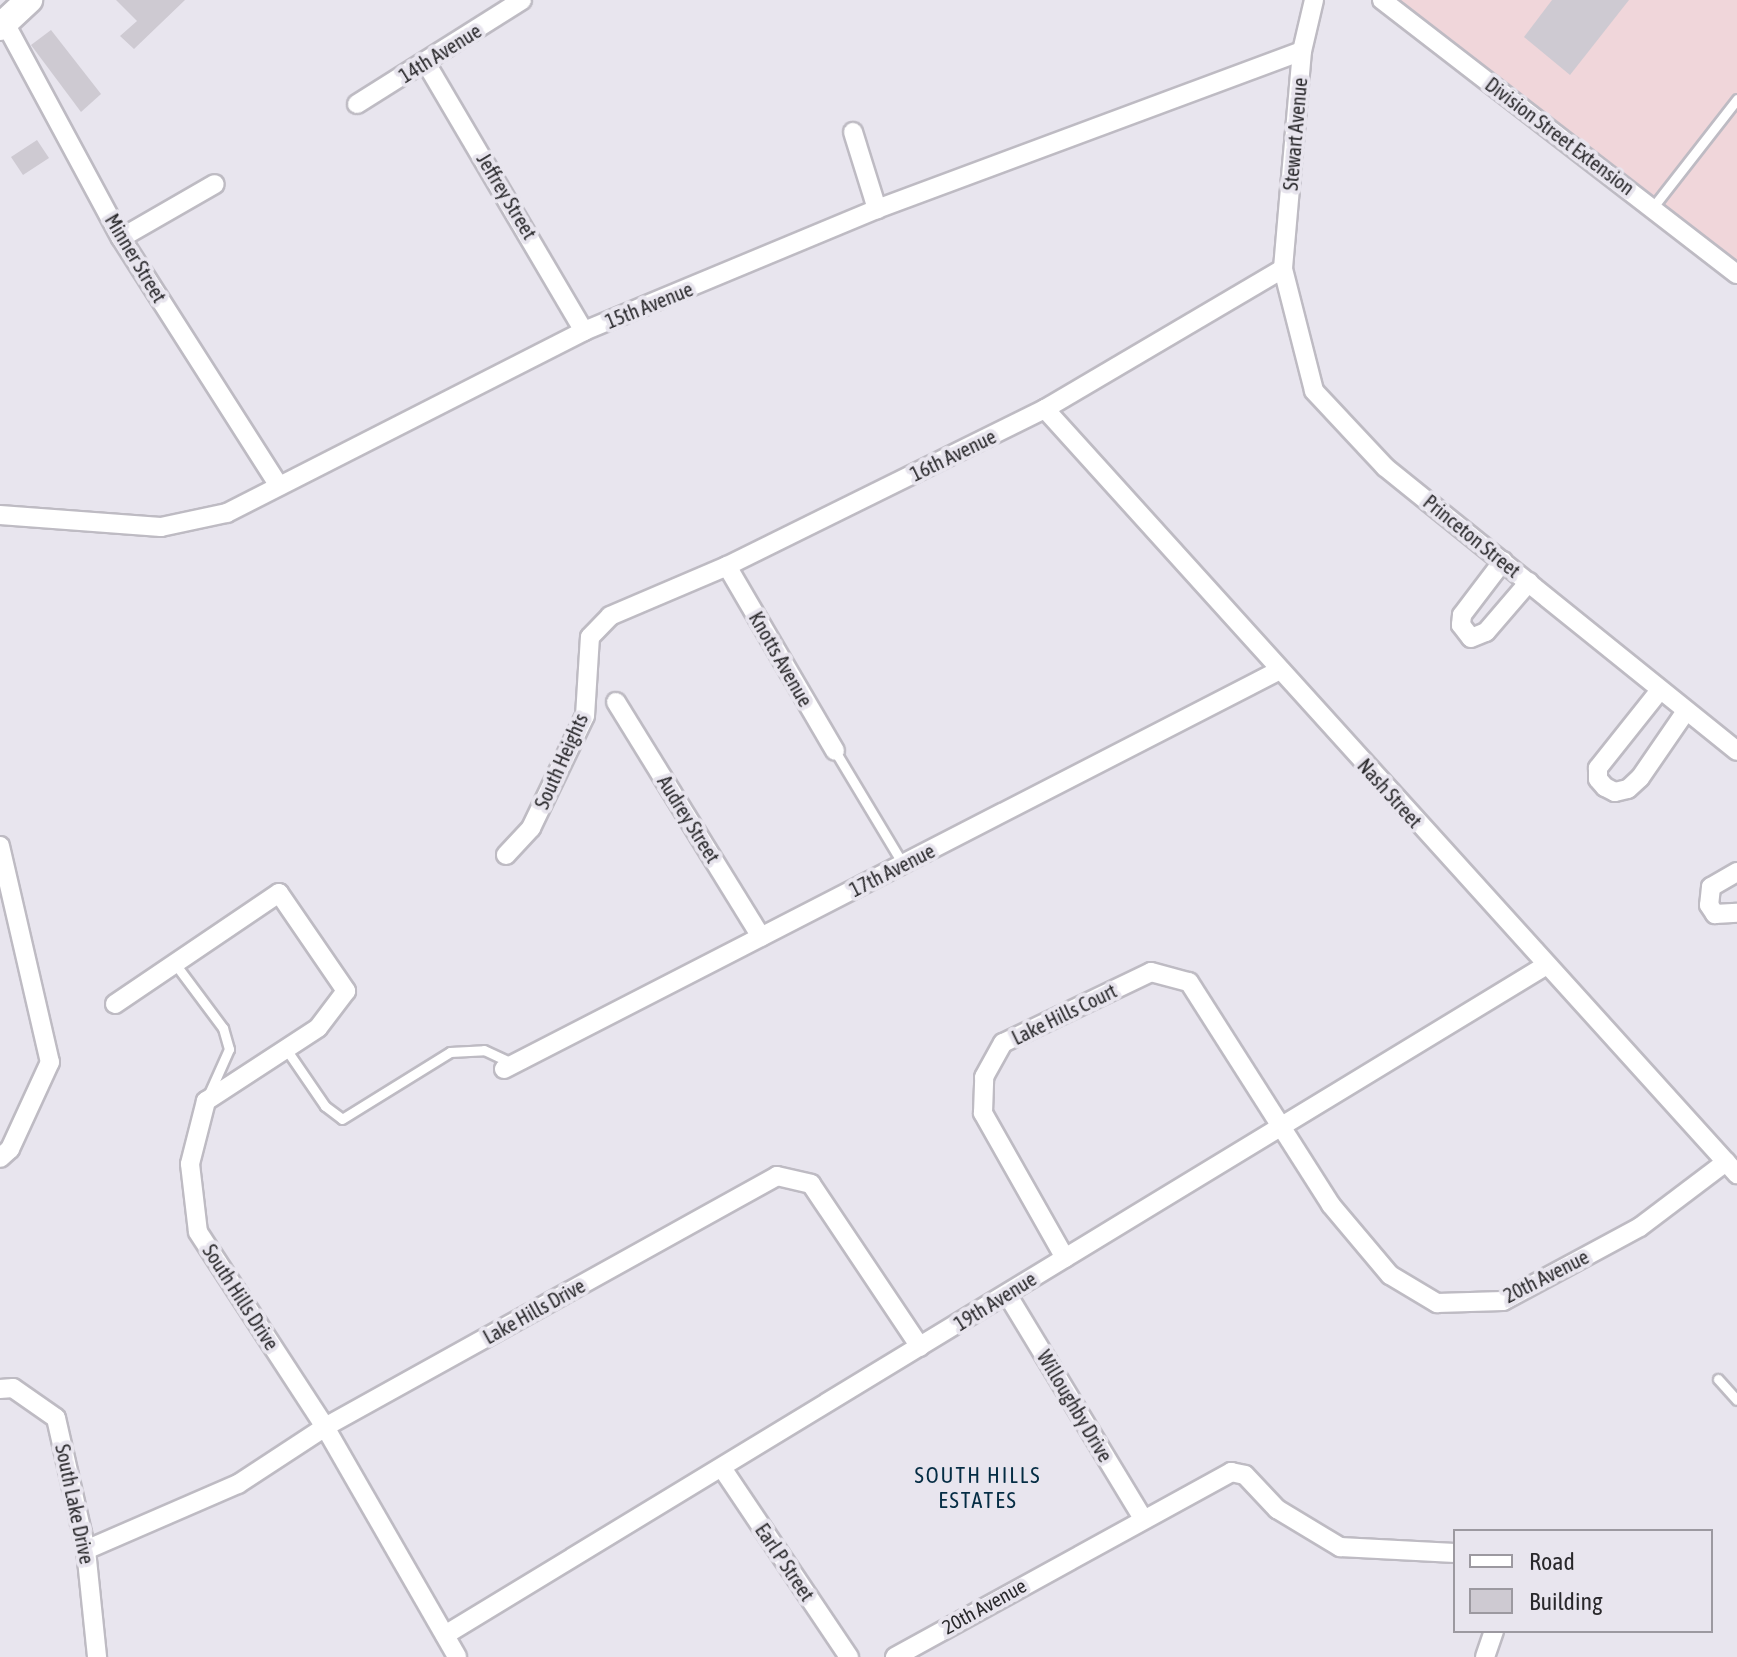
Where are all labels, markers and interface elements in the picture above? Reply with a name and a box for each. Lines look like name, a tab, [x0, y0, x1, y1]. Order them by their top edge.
street label: 14th Avenue	[394, 18, 486, 88]
street label: Division Street Extension	[1481, 72, 1639, 200]
street label: Stewart Avenue	[1278, 76, 1312, 192]
street label: Jeffrey Street	[472, 149, 542, 243]
street label: Minner Street	[100, 209, 172, 307]
street label: 15th Avenue	[602, 277, 696, 333]
street label: 16th Avenue	[906, 424, 1000, 486]
street label: Princeton Street	[1419, 490, 1525, 582]
street label: Knotts Avenue	[744, 607, 818, 711]
street label: South Heights	[529, 709, 593, 813]
street label: Nash Street	[1353, 754, 1427, 832]
street label: Audrey Street	[653, 771, 725, 867]
street label: 17th Avenue	[845, 838, 939, 902]
street label: Lake Hills Court	[1008, 978, 1120, 1050]
street label: South Hills Drive	[198, 1240, 284, 1354]
street label: 20th Avenue	[1499, 1244, 1593, 1308]
street label: 19th Avenue	[949, 1266, 1041, 1336]
street label: Lake Hills Drive	[479, 1273, 589, 1349]
street label: Willoughby Drive	[1032, 1346, 1118, 1466]
street label: South Lake Drive	[51, 1442, 99, 1566]
district label: SOUTH HILLS ESTATES	[914, 1462, 1042, 1514]
street label: Earl P Street	[750, 1519, 820, 1605]
legend	[1453, 1529, 1713, 1633]
text: Road	[1529, 1548, 1575, 1575]
street label: 20th Avenue	[938, 1573, 1030, 1639]
text: Building	[1529, 1588, 1602, 1615]

